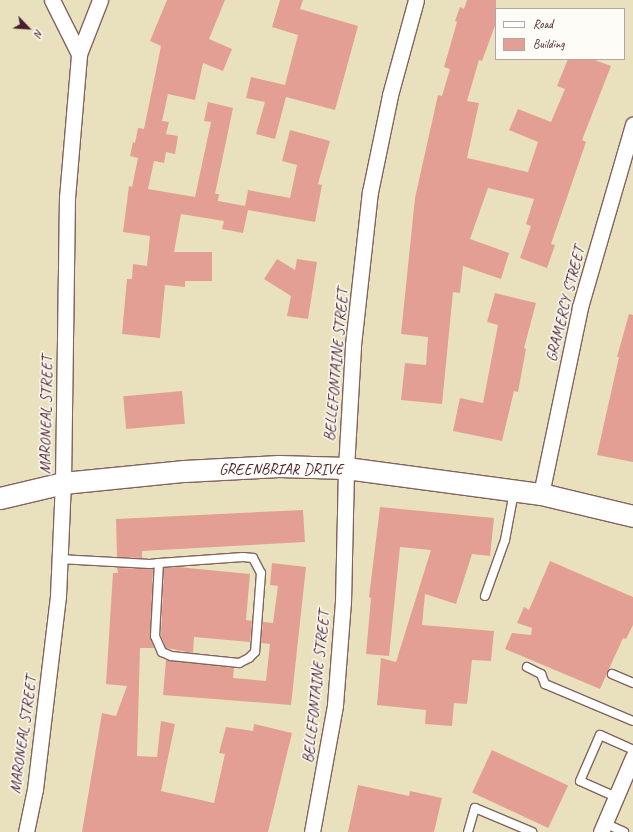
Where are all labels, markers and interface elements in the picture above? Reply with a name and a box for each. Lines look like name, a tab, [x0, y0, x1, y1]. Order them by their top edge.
north arrow	[8, 8, 48, 48]
legend	[495, 8, 625, 60]
text: Road	[533, 16, 553, 32]
text: N	[31, 27, 47, 39]
text: Building	[533, 36, 565, 52]
street label: GRAMERCY STREET	[541, 244, 589, 364]
street label: BELLEFONTAINE STREET	[320, 288, 352, 442]
street label: MARONEAL STREET	[35, 356, 57, 474]
street label: GREENBRIAR DRIVE	[219, 459, 343, 479]
street label: BELLEFONTAINE STREET	[298, 610, 334, 764]
street label: MARONEAL STREET	[5, 675, 41, 795]

